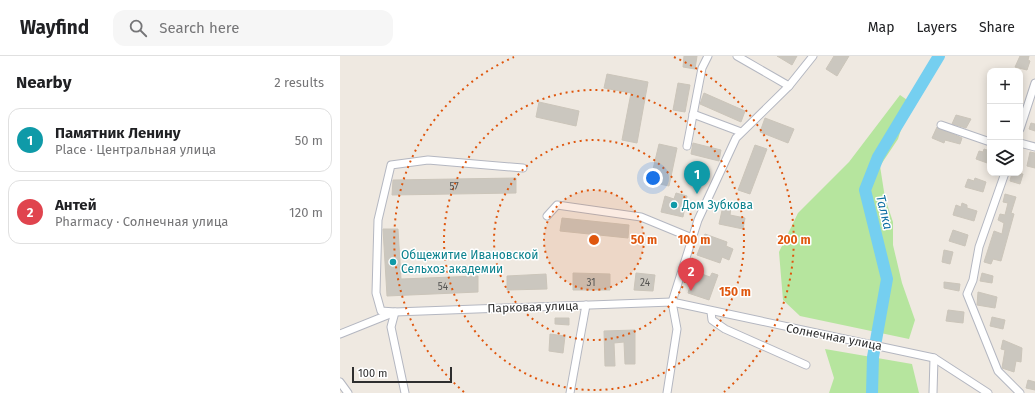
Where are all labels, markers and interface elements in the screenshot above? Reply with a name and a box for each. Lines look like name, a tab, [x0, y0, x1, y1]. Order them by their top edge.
search box	[113, 10, 393, 46]
text: Wayfind	[20, 16, 89, 39]
icon: search	[127, 17, 149, 39]
text: Search here	[159, 19, 239, 37]
text: Map	[868, 19, 894, 36]
text: Layers	[916, 19, 957, 36]
text: Share	[979, 19, 1015, 36]
map controls	[987, 68, 1023, 176]
button: +	[987, 68, 1023, 104]
text: Nearby	[16, 72, 71, 93]
text: 2 results	[274, 75, 324, 90]
button: −	[987, 104, 1023, 140]
text: Памятник Ленину	[55, 124, 180, 142]
text: 1	[27, 133, 33, 148]
text: 50 m	[295, 133, 323, 148]
button: layers	[987, 140, 1023, 176]
text: Place · Центральная улица	[55, 142, 216, 157]
pin: 1	[684, 161, 710, 194]
your location	[643, 168, 663, 188]
house number: 57	[449, 181, 459, 193]
water label: Талка	[873, 193, 896, 231]
text: Антей	[55, 196, 97, 214]
place label: Дом Зубкова	[681, 198, 753, 212]
marker: Дом Зубкова	[669, 200, 679, 210]
text: 2	[27, 205, 33, 220]
text: 120 m	[289, 205, 323, 220]
text: Pharmacy · Солнечная улица	[55, 214, 228, 229]
centre of rings	[587, 233, 601, 247]
text: 50 m	[631, 233, 657, 247]
text: 100 m	[678, 233, 710, 247]
text: 200 m	[777, 233, 811, 247]
place label: Общежитие Ивановской Сельхоз академии	[401, 248, 539, 276]
marker: Общежитие Ивановской Сельхоз академии	[388, 257, 398, 267]
pin: 2	[678, 258, 704, 291]
house number: 31	[586, 277, 596, 289]
house number: 24	[640, 277, 651, 289]
house number: 54	[438, 281, 449, 293]
text: 150 m	[719, 285, 751, 299]
street label: Парковая улица	[487, 298, 579, 316]
street label: Солнечная улица	[785, 321, 883, 353]
scale bar	[352, 365, 452, 384]
text: 100 m	[358, 367, 387, 380]

